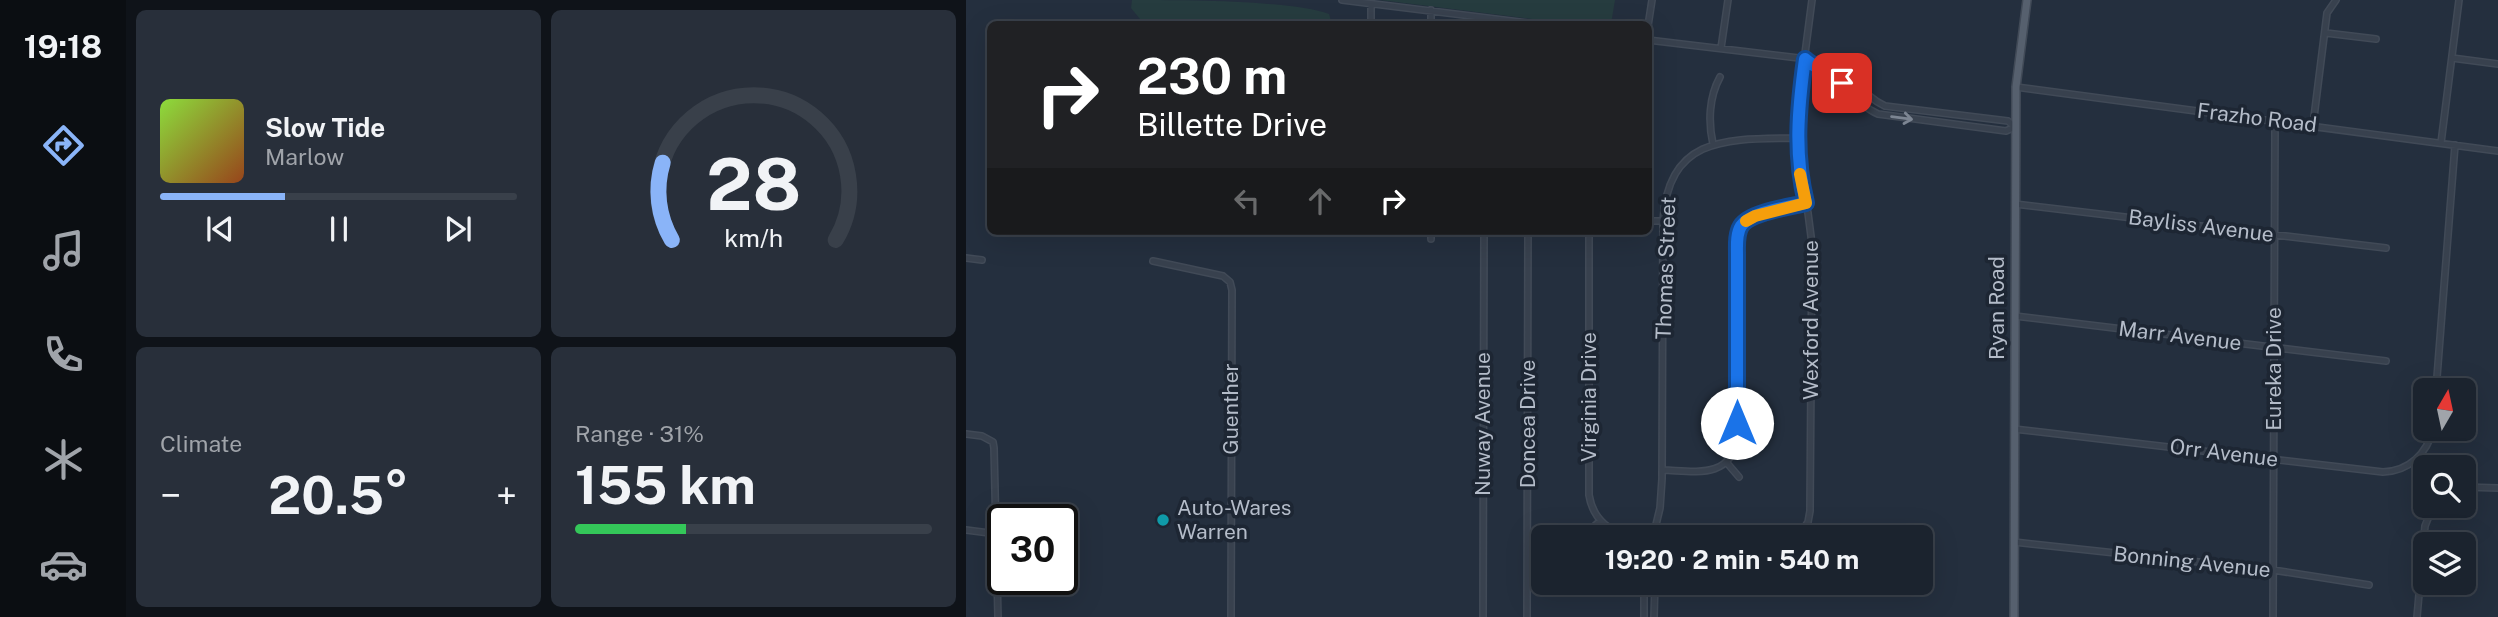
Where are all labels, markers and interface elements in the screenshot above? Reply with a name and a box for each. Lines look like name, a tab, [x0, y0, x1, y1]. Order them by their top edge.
text: 19:18	[24, 28, 102, 65]
text: 230 m	[1137, 47, 1287, 105]
icon: right	[1022, 49, 1113, 140]
pin	[1812, 53, 1872, 113]
icon: arrive	[1823, 64, 1861, 102]
street label: Frazho Road	[2196, 98, 2318, 137]
text: Billette Drive	[1137, 106, 1327, 143]
text: Slow Tide	[265, 112, 385, 143]
one-way arrow	[1890, 112, 1912, 125]
icon: directions	[39, 121, 88, 170]
text: 28	[706, 141, 801, 226]
text: Marlow	[265, 143, 344, 170]
icon: left	[1228, 182, 1266, 220]
icon: ahead	[1301, 182, 1339, 220]
icon: right	[1374, 182, 1412, 220]
street label: Thomas Street	[1651, 196, 1680, 340]
street label: Bayliss Avenue	[2127, 204, 2275, 247]
icon: previous	[201, 210, 239, 248]
icon: pause	[320, 210, 358, 248]
icon: next	[439, 210, 477, 248]
text: km/h	[724, 223, 783, 253]
icon: music	[39, 226, 88, 275]
street label: Wexford Avenue	[1798, 240, 1823, 400]
street label: Ryan Road	[1984, 256, 2009, 360]
street label: Eureka Drive	[2261, 307, 2286, 431]
street label: Marr Avenue	[2117, 316, 2243, 355]
icon: phone	[39, 330, 88, 379]
street label: Virginia Drive	[1576, 332, 1601, 462]
street label: Nuway Avenue	[1470, 352, 1495, 496]
street label: Doncea Drive	[1515, 360, 1540, 488]
street label: Guenther	[1218, 363, 1243, 455]
north arrow	[2413, 378, 2476, 441]
map controls	[2413, 378, 2476, 595]
position arrow	[1700, 386, 1774, 460]
text: Range · 31%	[575, 420, 704, 447]
text: Climate	[160, 430, 242, 457]
street label: Orr Avenue	[2168, 433, 2280, 472]
icon: climate	[39, 435, 88, 484]
text: 155 km	[575, 455, 756, 516]
button: search	[2413, 455, 2476, 518]
text: 20.5°	[268, 465, 409, 526]
text: −	[160, 473, 181, 518]
text: +	[496, 473, 517, 518]
place label: Auto-Wares Warren	[1177, 495, 1291, 544]
speed limit sign: 30	[987, 504, 1078, 595]
marker: Auto-Wares Warren	[1155, 512, 1171, 528]
button: layers	[2413, 532, 2476, 595]
icon: car	[39, 540, 88, 589]
street label: Bonning Avenue	[2112, 541, 2272, 582]
text: 19:20 · 2 min · 540 m	[1605, 544, 1859, 575]

